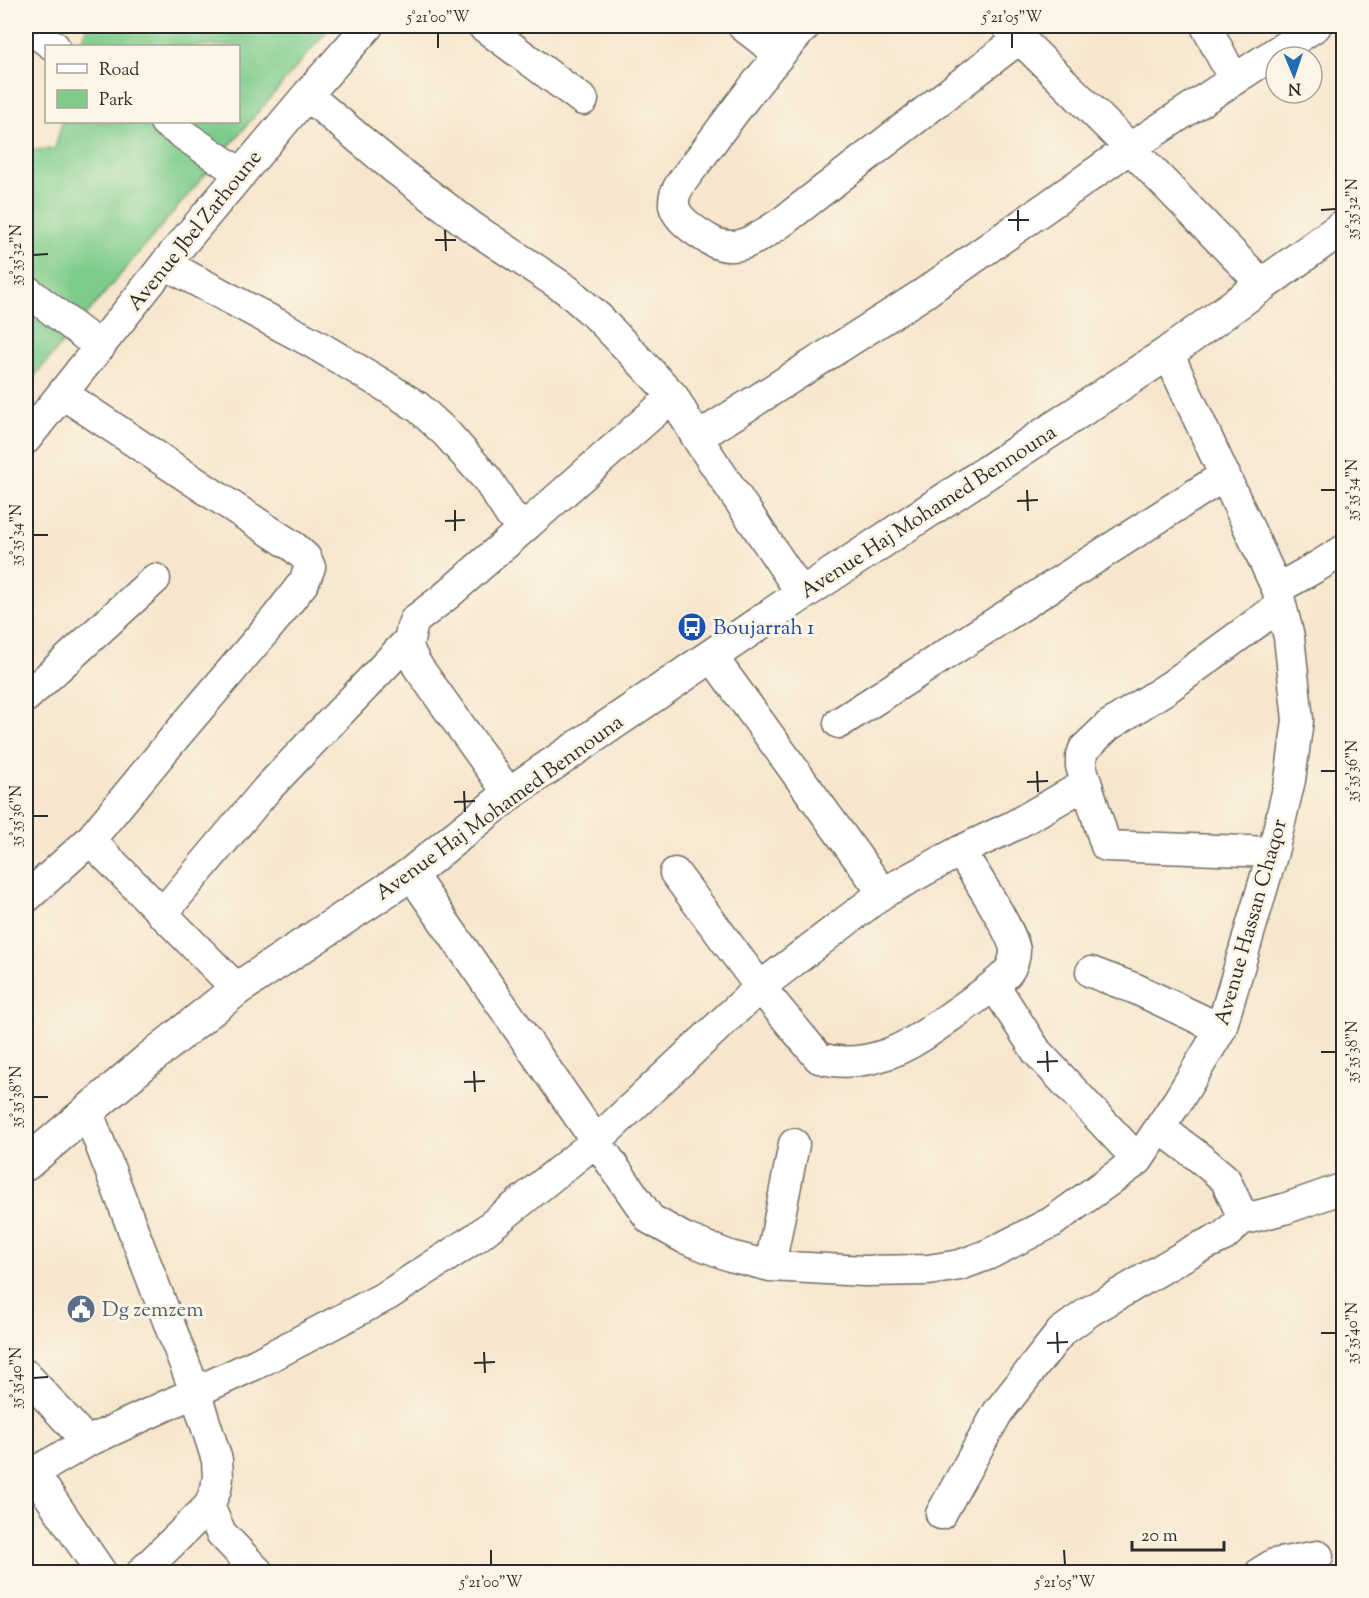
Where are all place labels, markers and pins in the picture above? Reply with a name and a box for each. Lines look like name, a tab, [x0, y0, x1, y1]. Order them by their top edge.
bus stop icon: Boujarrah 1	[676, 611, 708, 643]
place label: Boujarrah 1	[713, 614, 814, 644]
public building icon: Dg zemzem	[65, 1293, 97, 1325]
place label: Dg zemzem	[102, 1296, 204, 1326]

